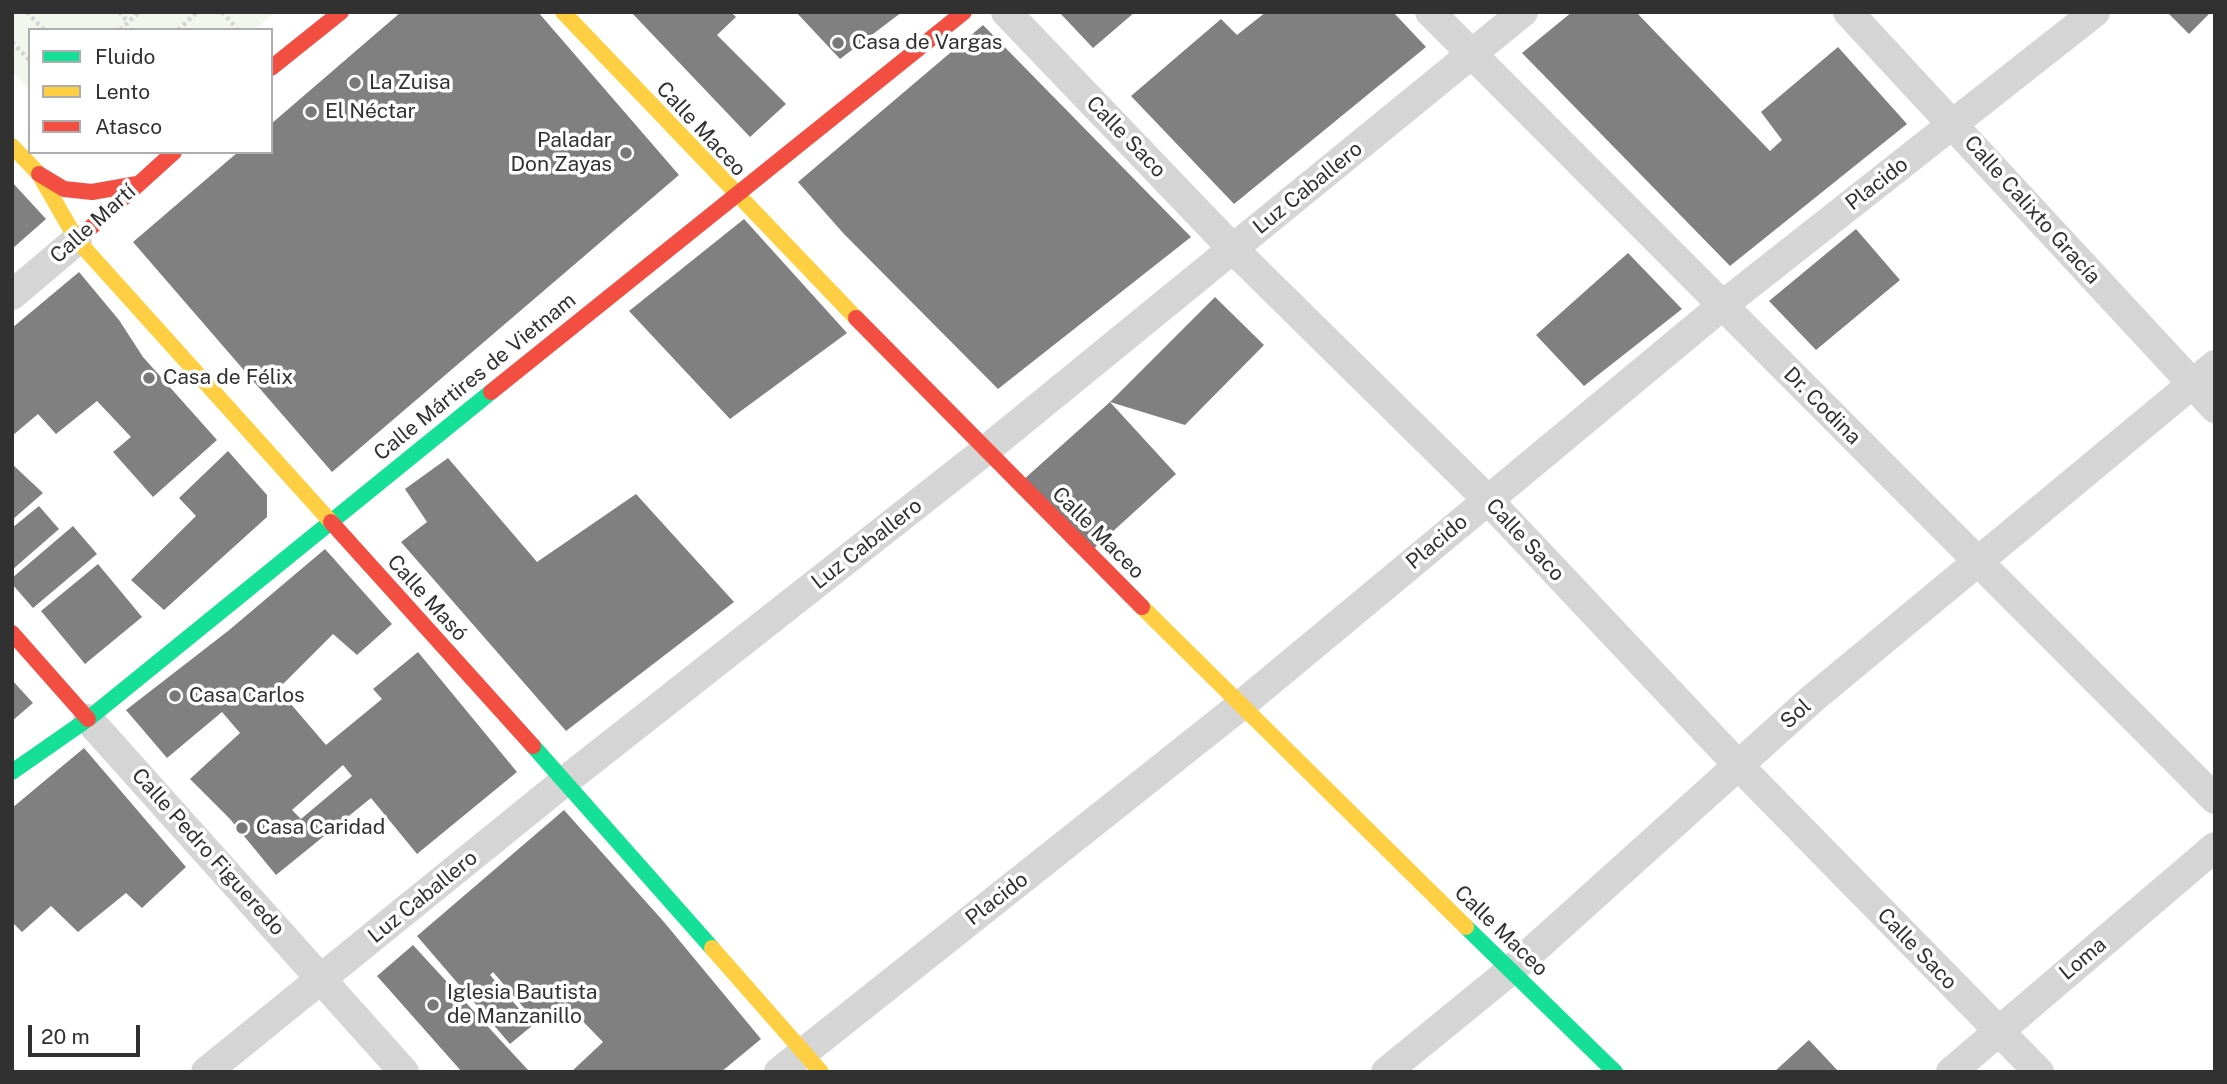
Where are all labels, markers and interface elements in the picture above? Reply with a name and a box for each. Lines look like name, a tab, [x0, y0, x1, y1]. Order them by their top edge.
legend	[28, 28, 273, 154]
place label: Casa de Vargas	[852, 30, 1002, 56]
marker: Casa de Vargas	[830, 35, 846, 51]
text: Fluido	[95, 44, 155, 69]
place label: La Zuisa	[369, 70, 451, 96]
marker: La Zuisa	[347, 75, 363, 91]
street label: Calle Maceo	[651, 77, 751, 181]
text: Lento	[95, 79, 150, 104]
street label: Calle Saco	[1081, 91, 1171, 183]
place label: El Néctar	[325, 99, 416, 125]
marker: El Néctar	[303, 104, 319, 120]
text: Atasco	[95, 114, 162, 139]
place label: Paladar Don Zayas	[510, 128, 612, 178]
street label: Calle Calixto Gracía	[1959, 131, 2105, 289]
street label: Luz Caballero	[1248, 136, 1368, 240]
marker: Paladar Don Zayas	[618, 145, 634, 161]
street label: Placido	[1841, 152, 1913, 216]
street label: Calle Martí	[45, 179, 141, 269]
street label: Calle Mártires de Vietnam	[369, 288, 581, 466]
street label: Dr. Codina	[1778, 362, 1866, 450]
place label: Casa de Félix	[163, 365, 293, 391]
marker: Casa de Félix	[141, 370, 157, 386]
street label: Calle Maceo	[1047, 482, 1149, 584]
street label: Luz Caballero	[807, 493, 927, 595]
street label: Calle Saco	[1480, 494, 1570, 586]
street label: Placido	[1401, 509, 1473, 575]
street label: Calle Masó	[382, 550, 472, 646]
place label: Casa Carlos	[189, 683, 305, 709]
marker: Casa Carlos	[167, 688, 183, 704]
street label: Sol	[1776, 694, 1816, 734]
street label: Calle Pedro Figueredo	[126, 763, 290, 941]
place label: Casa Caridad	[256, 815, 385, 841]
marker: Casa Caridad	[234, 820, 250, 836]
street label: Luz Caballero	[363, 845, 483, 949]
street label: Placido	[961, 867, 1033, 931]
street label: Calle Maceo	[1449, 880, 1553, 982]
street label: Calle Saco	[1872, 903, 1962, 995]
street label: Loma	[2054, 932, 2112, 986]
place label: Iglesia Bautista de Manzanillo	[447, 980, 597, 1030]
marker: Iglesia Bautista de Manzanillo	[425, 997, 441, 1013]
scale bar	[32, 1010, 144, 1054]
text: 20 m	[41, 1024, 90, 1049]

